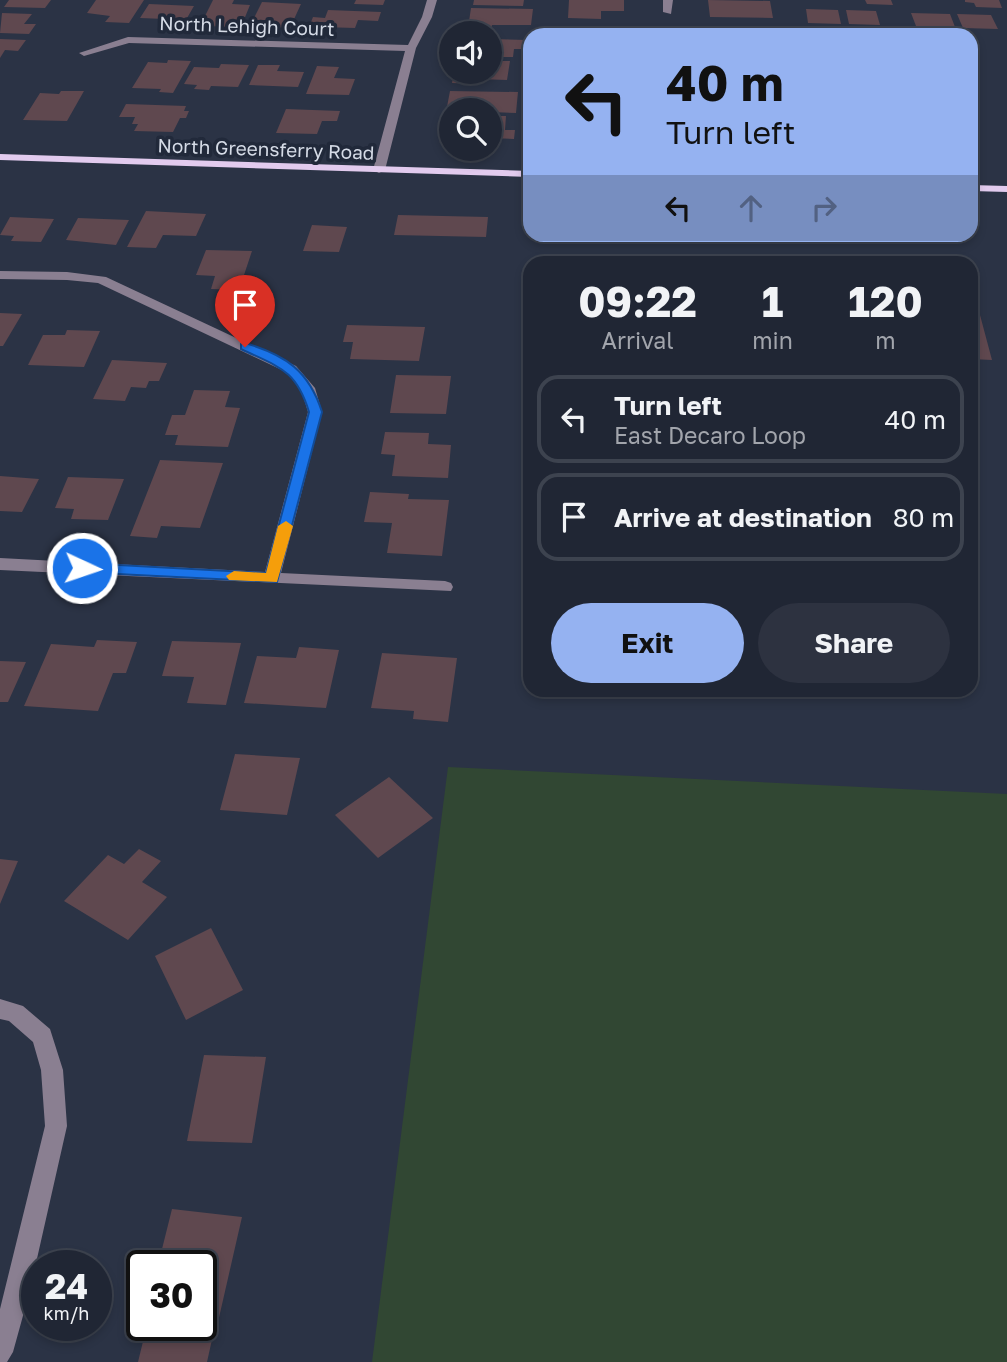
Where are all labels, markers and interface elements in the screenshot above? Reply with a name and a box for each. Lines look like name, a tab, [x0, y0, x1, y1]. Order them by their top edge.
street label: North Lehigh Court	[159, 11, 335, 40]
map controls	[439, 21, 502, 161]
button: sound	[439, 21, 502, 84]
text: 40 m	[666, 53, 784, 112]
icon: left	[551, 56, 642, 147]
button: search	[439, 98, 502, 161]
text: Turn left	[666, 113, 795, 151]
street label: North Greensferry Road	[157, 133, 375, 164]
icon: left	[659, 189, 697, 227]
icon: ahead	[732, 189, 770, 227]
icon: right	[805, 189, 843, 227]
pin	[215, 275, 275, 347]
text: 09:22	[578, 276, 697, 326]
text: 1	[762, 276, 783, 326]
text: 120	[848, 276, 923, 326]
icon: arrive	[226, 286, 264, 324]
text: Arrival	[602, 326, 674, 354]
text: min	[752, 326, 793, 354]
text: m	[875, 326, 896, 354]
text: Turn left	[614, 390, 722, 421]
icon: left	[555, 400, 593, 438]
text: 40 m	[885, 404, 946, 435]
text: East Decaro Loop	[614, 421, 806, 449]
icon: arrive	[555, 498, 593, 536]
text: Arrive at destination	[614, 502, 872, 533]
text: 80 m	[893, 502, 954, 533]
position arrow	[45, 531, 119, 605]
button: Exit	[551, 603, 744, 683]
button: Share	[758, 603, 950, 683]
speed limit sign: 30	[126, 1250, 217, 1341]
text: 24	[45, 1265, 88, 1307]
text: km/h	[44, 1302, 89, 1324]

